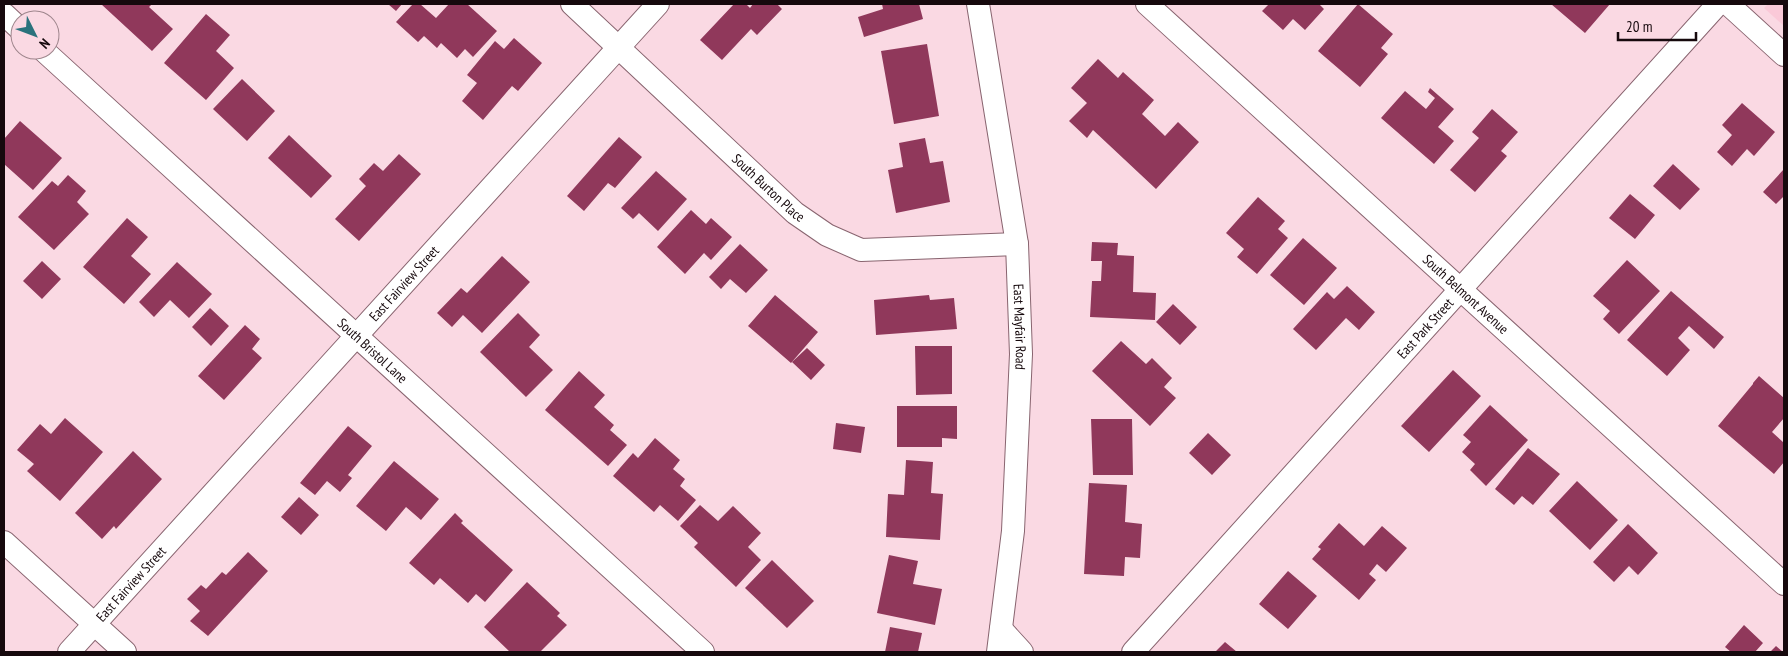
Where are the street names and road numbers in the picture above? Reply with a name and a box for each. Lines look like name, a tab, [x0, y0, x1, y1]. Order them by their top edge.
street label: South Burton Place	[728, 150, 808, 226]
street label: East Fairview Street	[365, 242, 443, 325]
street label: South Belmont Avenue	[1419, 250, 1513, 338]
street label: East Mayfair Road	[1009, 284, 1030, 370]
street label: East Park Street	[1393, 294, 1457, 362]
street label: South Bristol Lane	[334, 314, 411, 387]
street label: East Fairview Street	[92, 542, 170, 625]

